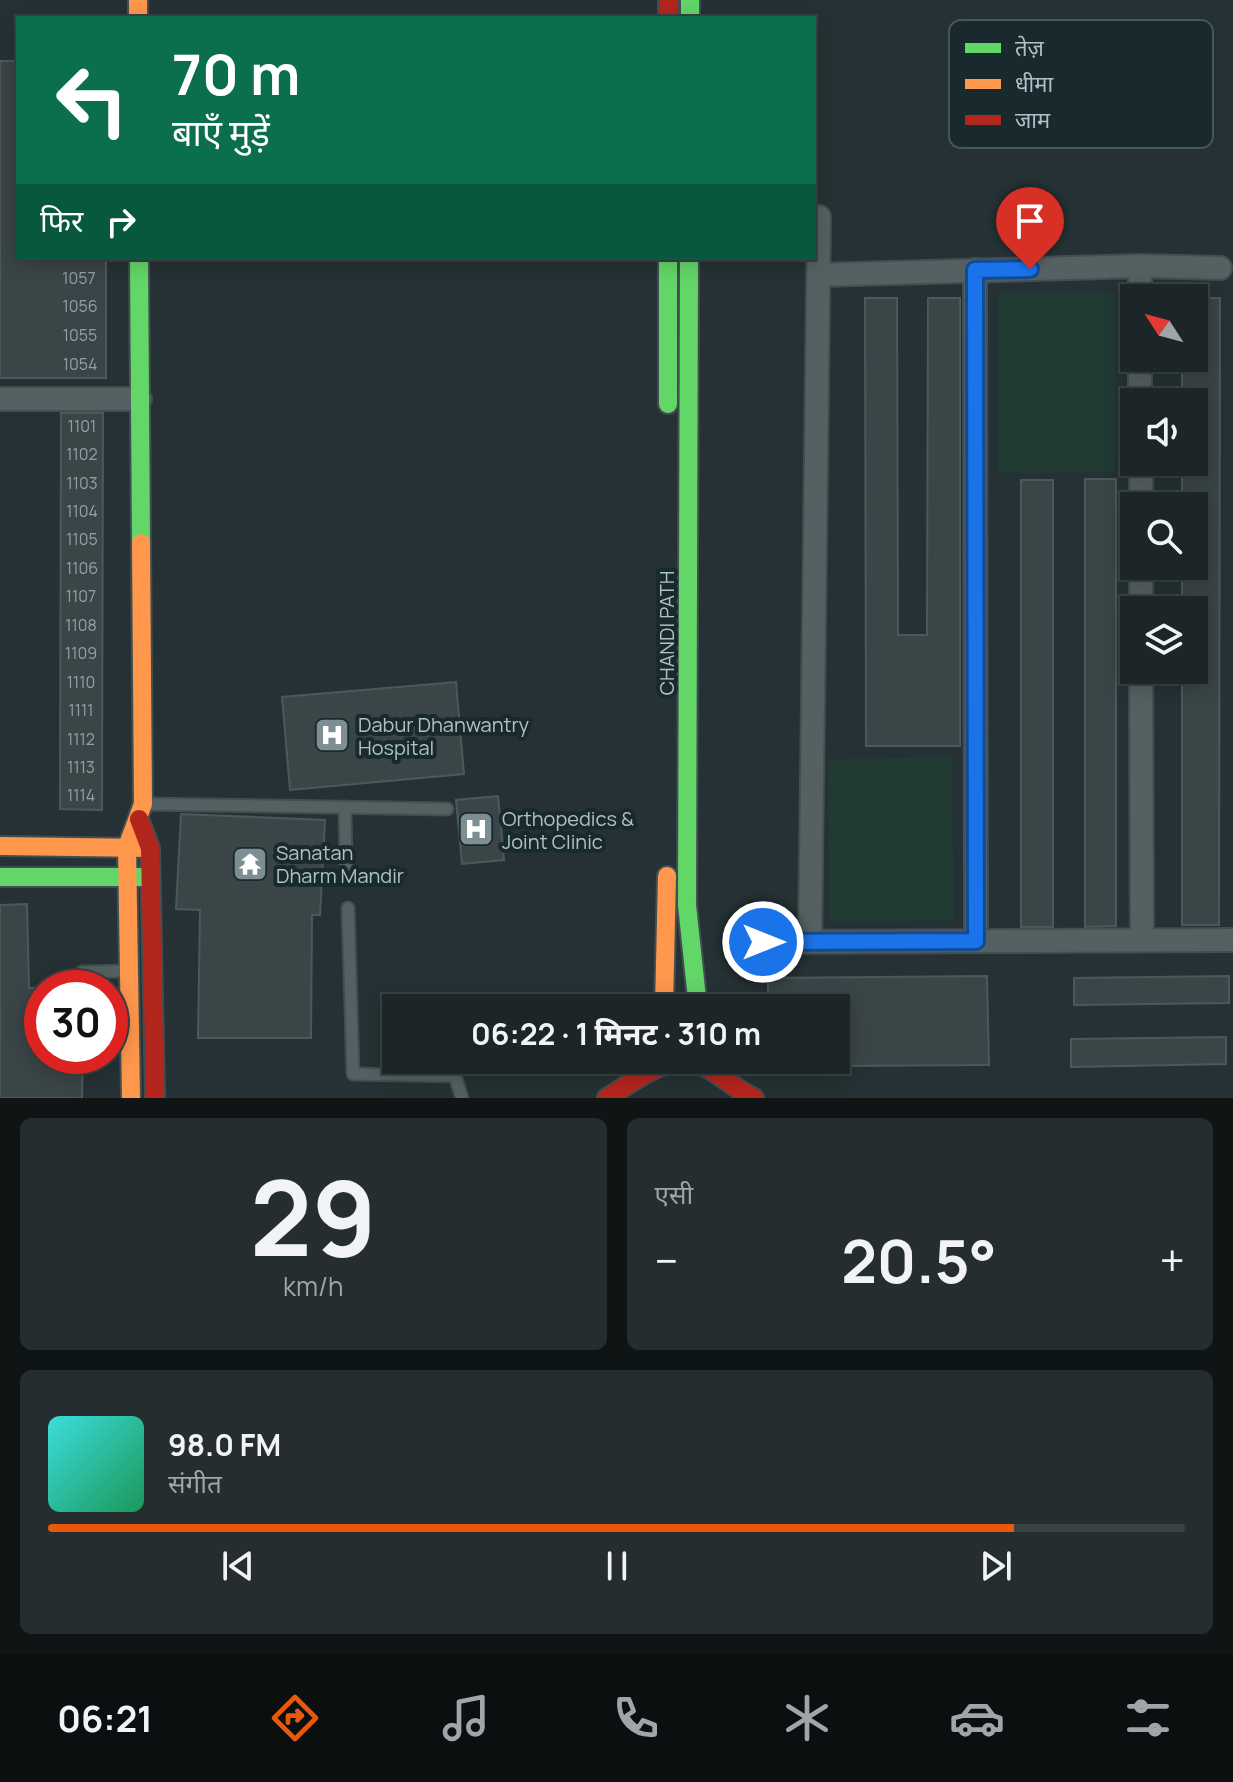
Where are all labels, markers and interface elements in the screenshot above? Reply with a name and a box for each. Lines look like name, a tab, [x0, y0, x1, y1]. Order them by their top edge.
legend	[949, 20, 1213, 148]
text: तेज़	[1015, 33, 1045, 63]
text: 70 m	[172, 35, 300, 112]
icon: left	[40, 48, 144, 152]
text: धीमा	[1015, 69, 1053, 99]
text: जाम	[1015, 105, 1051, 135]
text: बाएँ मुड़ें	[172, 108, 270, 157]
pin	[996, 187, 1064, 269]
icon: arrive	[1008, 199, 1052, 243]
text: फिर	[40, 200, 83, 241]
icon: right	[99, 200, 143, 244]
house number: 1057	[62, 267, 96, 289]
north arrow	[1120, 284, 1208, 372]
map controls	[1120, 284, 1208, 684]
house number: 1056	[62, 295, 98, 317]
house number: 1055	[63, 324, 97, 346]
house number: 1054	[63, 353, 97, 375]
button: sound	[1120, 388, 1208, 476]
house number: 1101	[68, 415, 96, 437]
house number: 1102	[66, 443, 98, 465]
house number: 1103	[66, 472, 98, 494]
button: search	[1120, 492, 1208, 580]
house number: 1104	[66, 500, 98, 522]
house number: 1105	[66, 528, 98, 550]
house number: 1106	[66, 557, 98, 579]
street label: CHANDI PATH	[653, 571, 680, 695]
house number: 1107	[66, 585, 96, 607]
button: layers	[1120, 596, 1208, 684]
house number: 1108	[65, 614, 97, 636]
house number: 1109	[65, 642, 97, 664]
house number: 1110	[67, 671, 95, 693]
house number: 1111	[69, 699, 93, 721]
place label: Dabur Dhanwantry Hospital	[358, 711, 530, 761]
hospital icon: Dabur Dhanwantry Hospital	[313, 716, 351, 754]
house number: 1112	[67, 728, 95, 750]
house number: 1113	[67, 756, 95, 778]
house number: 1114	[67, 784, 95, 806]
place label: Orthopedics & Joint Clinic	[502, 805, 634, 855]
hospital icon: Orthopedics & Joint Clinic	[457, 810, 495, 848]
place label: Sanatan Dharm Mandir	[276, 839, 404, 889]
temple icon: Sanatan Dharm Mandir	[231, 845, 269, 883]
position arrow	[721, 900, 805, 984]
speed limit sign: 30	[24, 970, 128, 1074]
text: 06:22 · 1 मिनट · 310 m	[471, 1013, 761, 1054]
text: 29	[250, 1145, 377, 1287]
text: एसी	[655, 1176, 693, 1212]
text: 20.5°	[841, 1219, 997, 1301]
text: −	[655, 1230, 678, 1290]
text: +	[1160, 1230, 1185, 1290]
text: km/h	[283, 1268, 343, 1304]
text: 98.0 FM	[168, 1424, 281, 1465]
text: संगीत	[168, 1465, 222, 1501]
icon: previous	[216, 1544, 260, 1588]
icon: pause	[595, 1544, 639, 1588]
icon: next	[974, 1544, 1018, 1588]
icon: directions	[267, 1690, 323, 1746]
icon: music	[438, 1690, 494, 1746]
icon: phone	[608, 1690, 664, 1746]
icon: climate	[779, 1690, 835, 1746]
icon: car	[949, 1690, 1005, 1746]
icon: filters	[1120, 1690, 1176, 1746]
text: 06:21	[57, 1694, 153, 1743]

